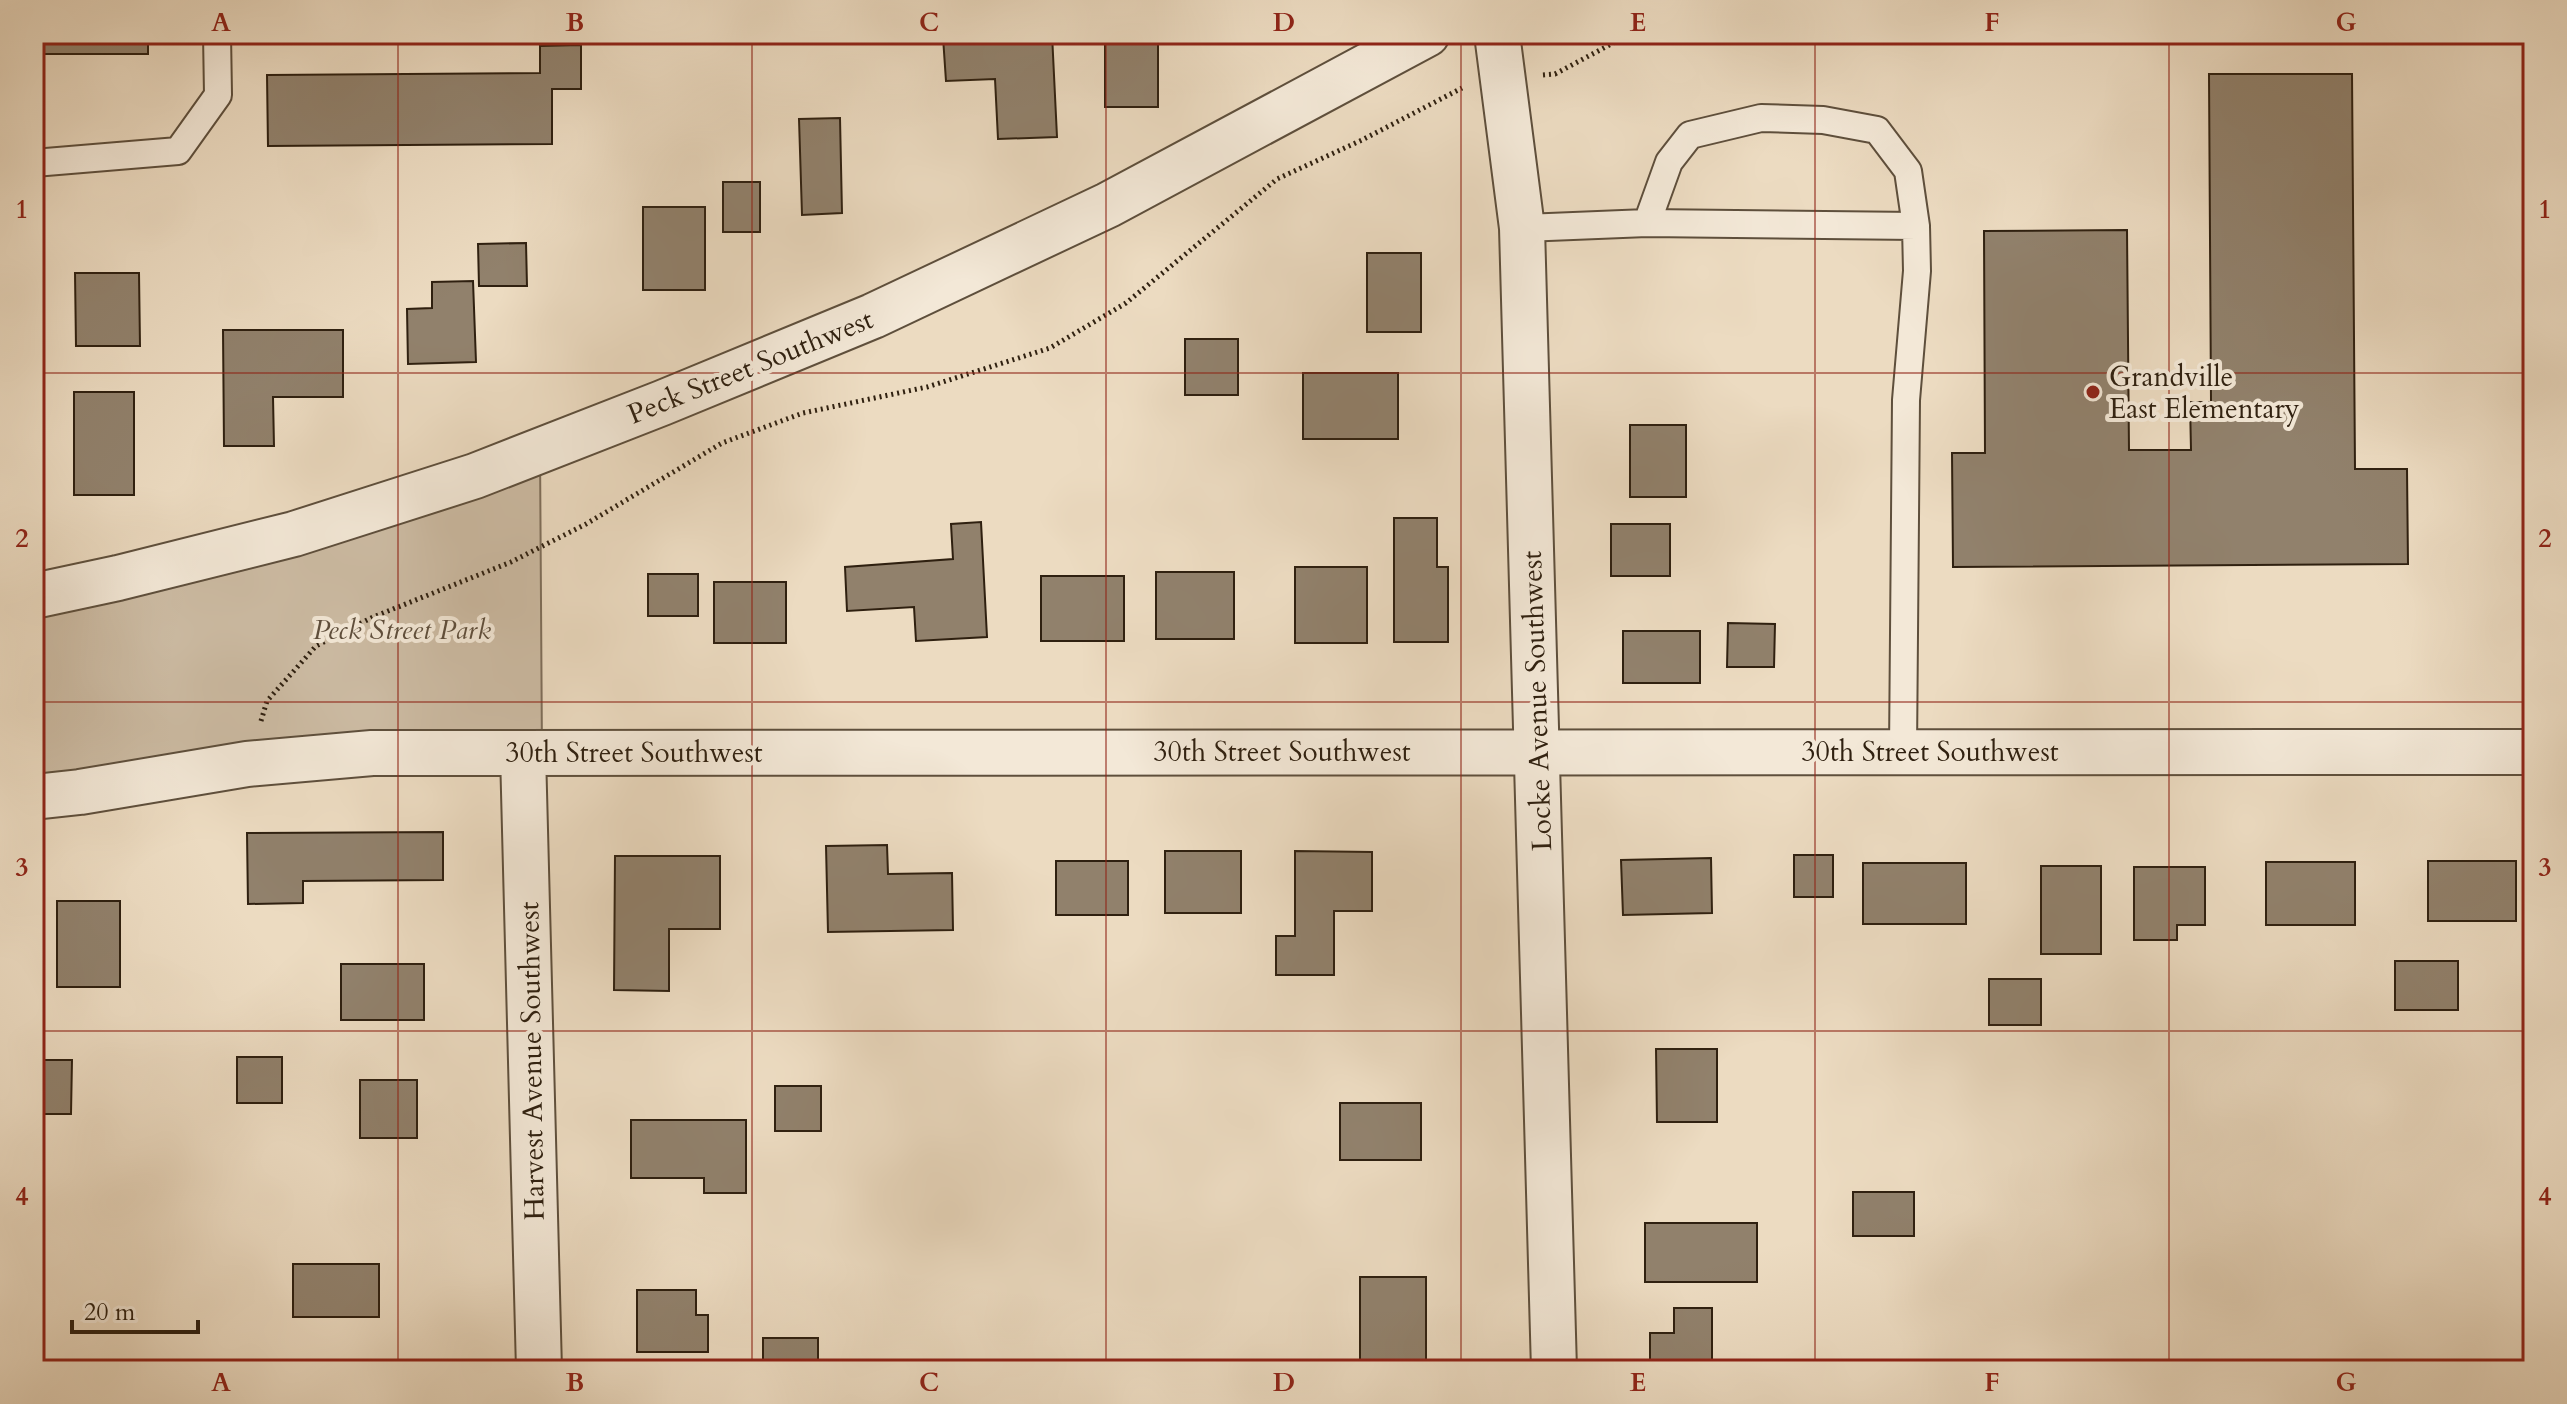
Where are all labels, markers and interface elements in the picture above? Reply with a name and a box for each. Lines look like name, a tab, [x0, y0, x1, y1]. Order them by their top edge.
text: A	[211, 5, 231, 40]
text: B	[566, 5, 584, 40]
text: C	[919, 5, 939, 40]
text: D	[1273, 5, 1295, 40]
text: E	[1630, 5, 1646, 40]
text: F	[1984, 5, 2000, 40]
text: G	[2335, 5, 2357, 40]
text: 1	[15, 192, 29, 227]
text: 1	[2538, 192, 2552, 227]
street label: Peck Street Southwest	[622, 300, 879, 434]
place label: Grandville East Elementary	[2109, 358, 2300, 428]
marker: Grandville East Elementary	[2084, 383, 2102, 401]
text: 2	[15, 521, 29, 556]
text: 2	[2538, 521, 2552, 556]
street label: Locke Avenue Southwest	[1513, 550, 1561, 852]
park label: Peck Street Park	[313, 611, 491, 649]
street label: 30th Street Southwest	[1153, 733, 1411, 771]
street label: 30th Street Southwest	[1801, 733, 2059, 771]
street label: 30th Street Southwest	[505, 734, 763, 772]
text: 3	[15, 850, 29, 885]
text: 3	[2538, 850, 2552, 885]
street label: Harvest Avenue Southwest	[510, 901, 554, 1221]
text: 4	[15, 1179, 29, 1214]
text: 4	[2538, 1179, 2552, 1214]
scale bar	[72, 1284, 198, 1334]
text: 20 m	[84, 1296, 136, 1329]
text: A	[211, 1365, 231, 1400]
text: B	[566, 1365, 584, 1400]
text: C	[919, 1365, 939, 1400]
text: D	[1273, 1365, 1295, 1400]
text: E	[1630, 1365, 1646, 1400]
text: F	[1984, 1365, 2000, 1400]
text: G	[2335, 1365, 2357, 1400]

